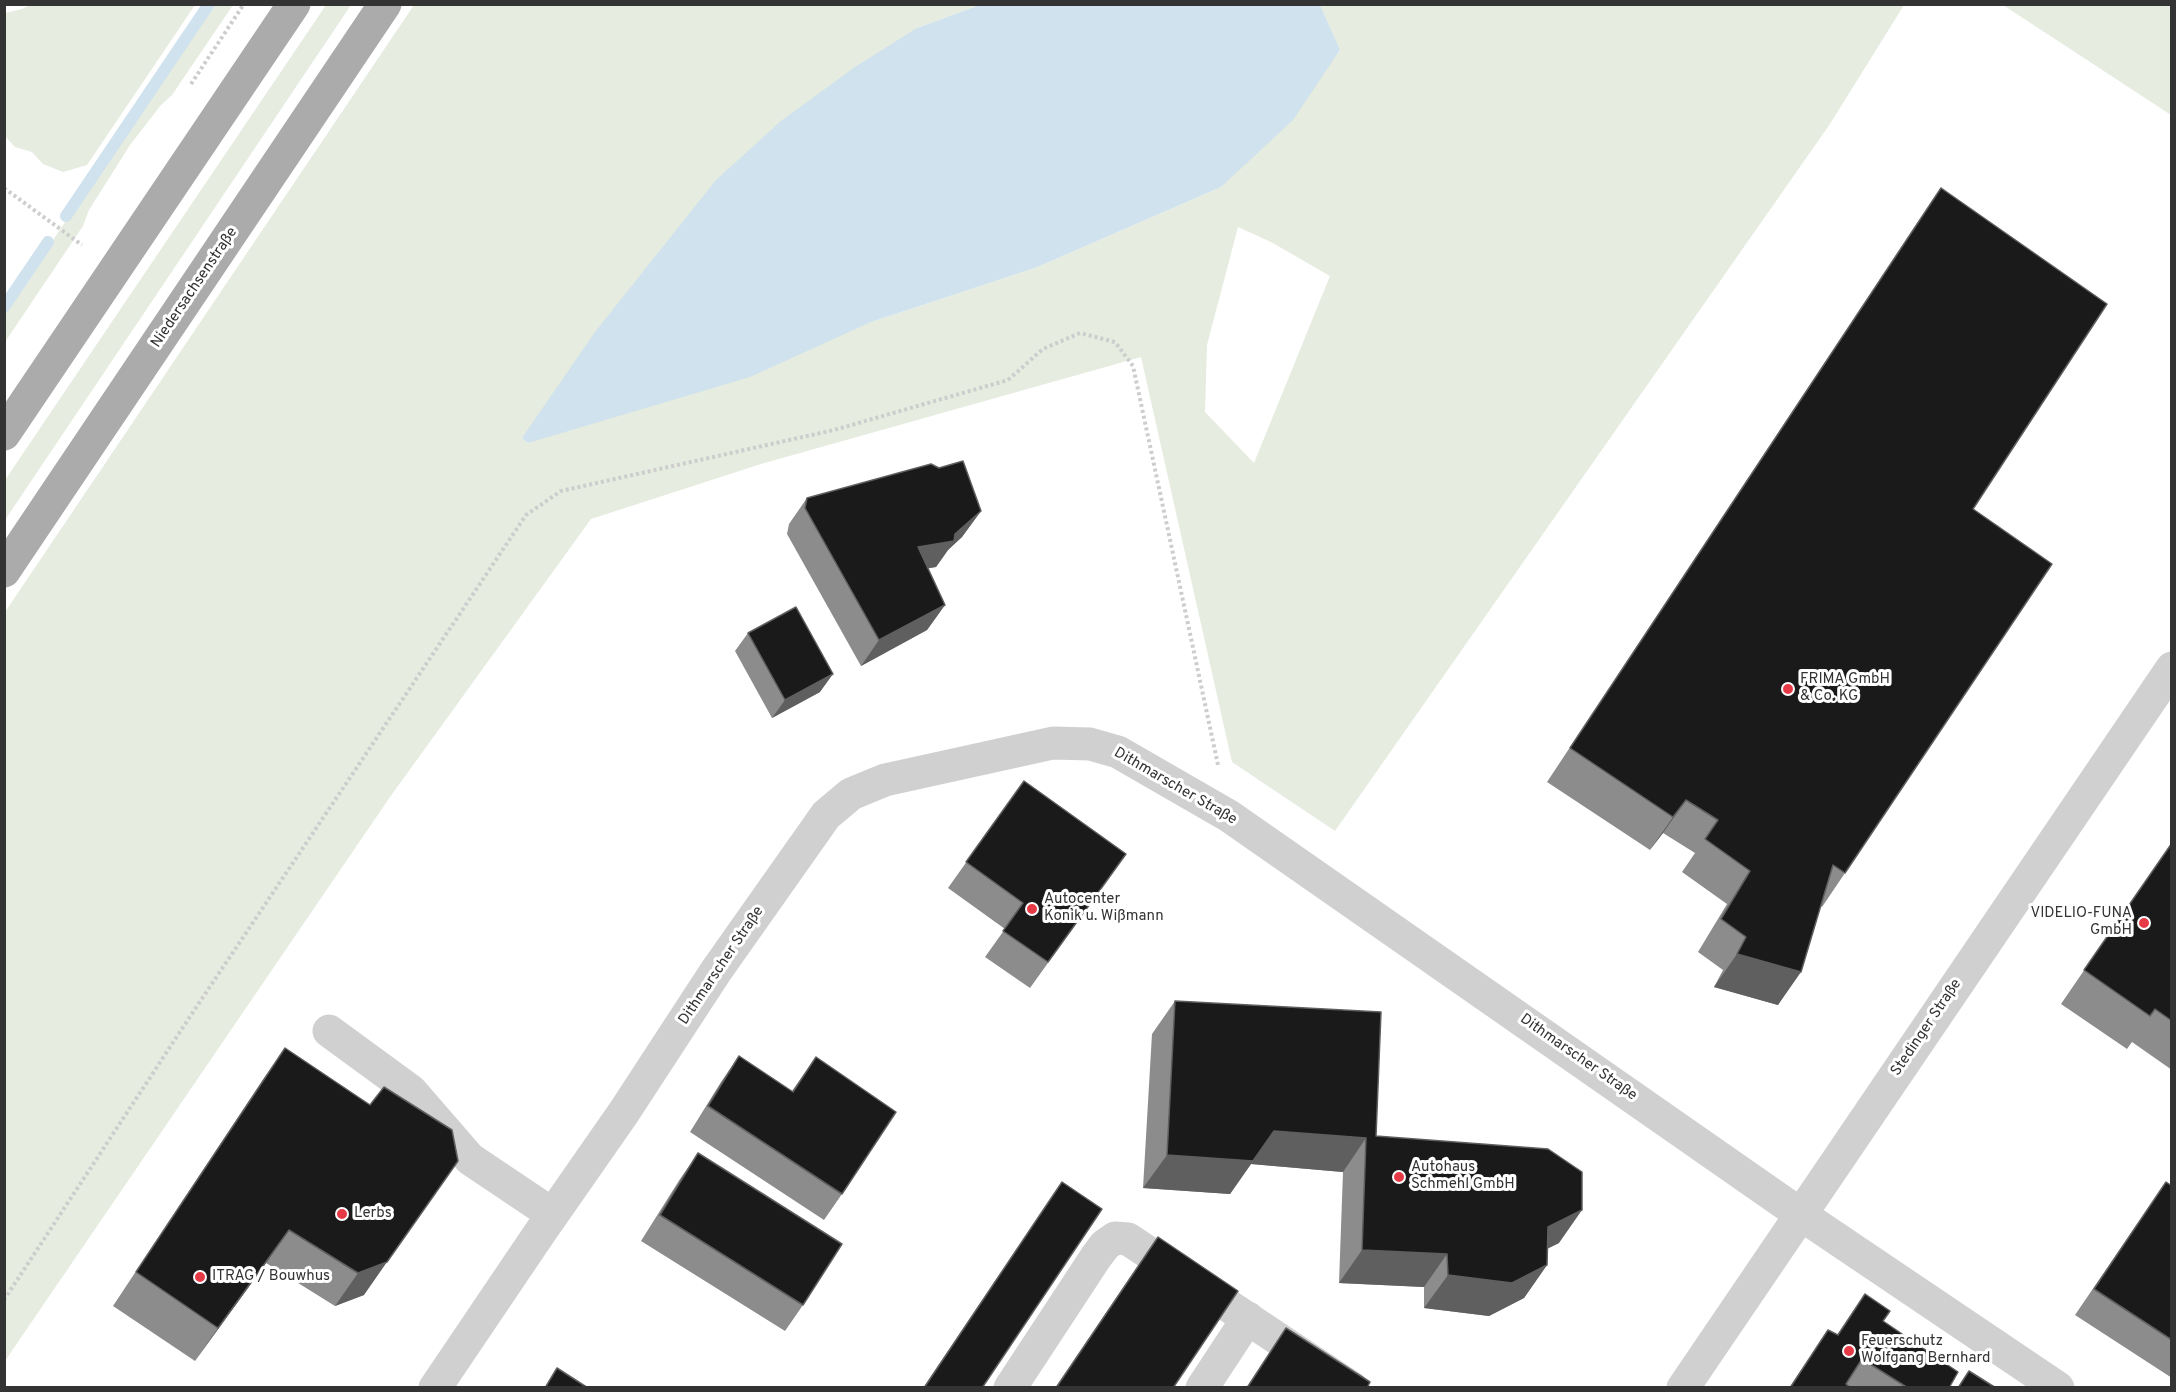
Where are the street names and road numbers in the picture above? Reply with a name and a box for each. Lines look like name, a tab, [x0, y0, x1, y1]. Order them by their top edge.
street label: Niedersachsenstraße	[148, 224, 242, 352]
street label: Dithmarscher Straße	[1110, 744, 1240, 830]
street label: Dithmarscher Straße	[676, 903, 768, 1029]
street label: Stedinger Straße	[1888, 976, 1966, 1080]
street label: Dithmarscher Straße	[1516, 1011, 1640, 1105]

